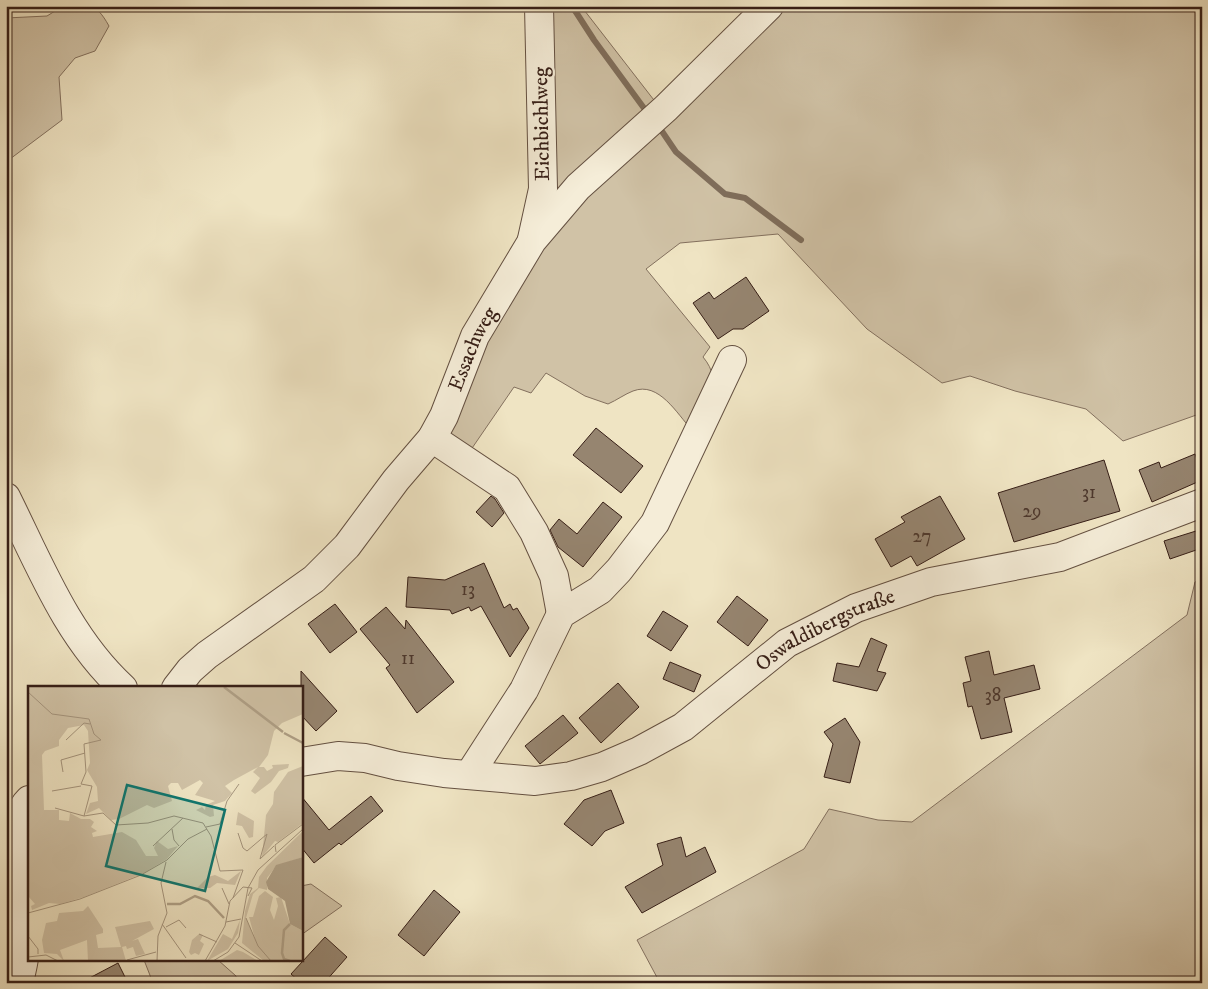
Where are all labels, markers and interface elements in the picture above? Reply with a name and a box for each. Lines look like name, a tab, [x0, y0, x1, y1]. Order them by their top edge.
street label: Eichbichlweg	[528, 66, 556, 181]
street label: Essachweg	[443, 301, 504, 395]
house number: 31	[1082, 481, 1096, 504]
house number: 29	[1023, 500, 1041, 523]
house number: 27	[913, 525, 931, 548]
house number: 13	[461, 578, 475, 601]
street label: Oswaldibergstraße	[750, 583, 899, 678]
house number: 11	[401, 647, 415, 670]
house number: 38	[985, 684, 1001, 707]
inset map	[28, 686, 302, 962]

